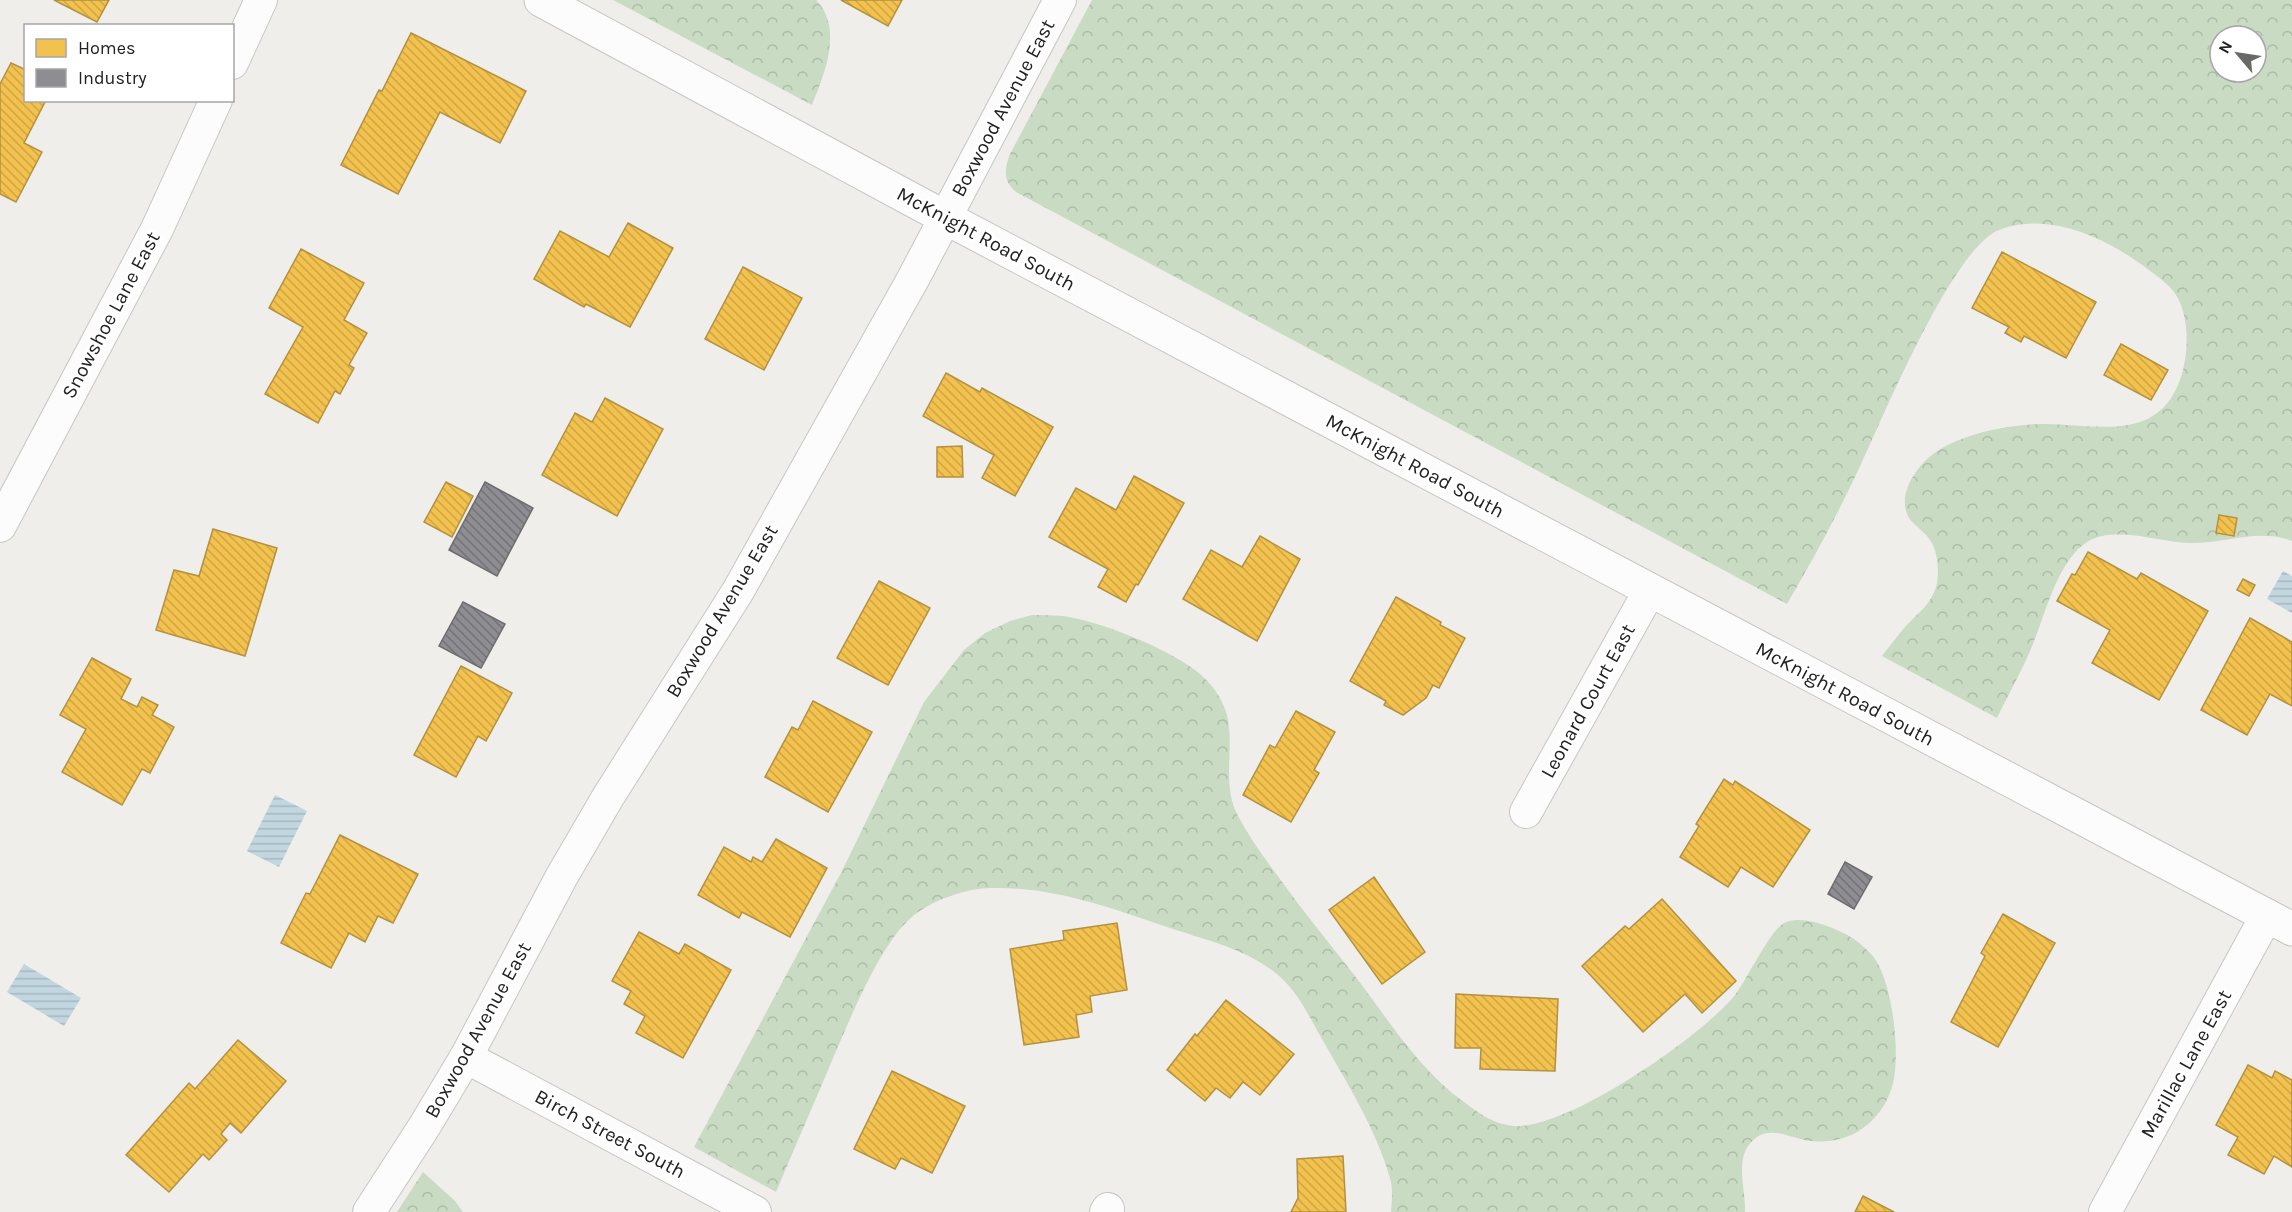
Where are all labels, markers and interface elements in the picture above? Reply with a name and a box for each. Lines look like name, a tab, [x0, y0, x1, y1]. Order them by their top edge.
street label: Boxwood Avenue East	[947, 15, 1060, 201]
legend	[24, 24, 234, 102]
north arrow	[2208, 24, 2268, 84]
text: Homes	[78, 37, 135, 59]
text: N	[2214, 37, 2236, 57]
text: Industry	[78, 67, 147, 89]
street label: McKnight Road South	[893, 182, 1079, 296]
street label: Snowshoe Lane East	[57, 227, 165, 402]
street label: McKnight Road South	[1322, 409, 1508, 523]
street label: Boxwood Avenue East	[661, 520, 783, 702]
street label: Leonard Court East	[1536, 620, 1640, 782]
street label: McKnight Road South	[1752, 637, 1938, 751]
street label: Boxwood Avenue East	[420, 938, 536, 1122]
street label: Marillac Lane East	[2136, 985, 2237, 1142]
street label: Birch Street South	[531, 1085, 689, 1183]

